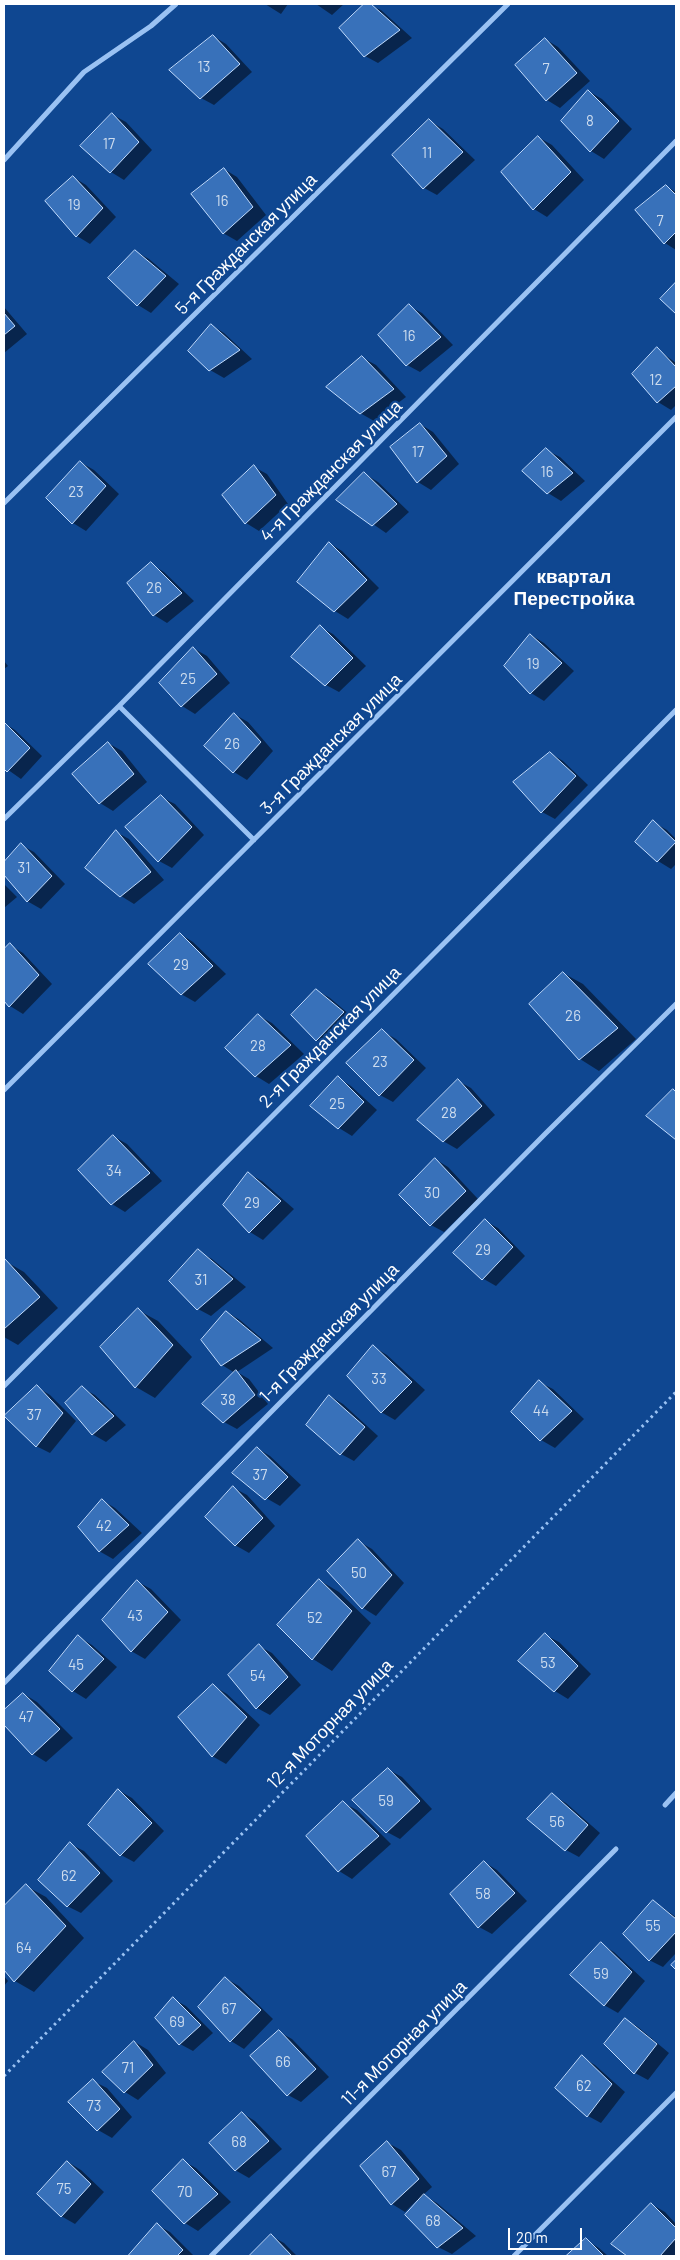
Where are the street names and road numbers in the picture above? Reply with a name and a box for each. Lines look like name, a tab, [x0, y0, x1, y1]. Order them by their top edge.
street label: 5-я Гражданская улица	[171, 169, 321, 319]
street label: 4-я Гражданская улица	[256, 396, 406, 546]
street label: 3-я Гражданская улица	[256, 669, 406, 819]
street label: 2-я Гражданская улица	[255, 962, 405, 1112]
street label: 1-я Гражданская улица	[255, 1259, 403, 1407]
street label: 12-я Моторная улица	[262, 1655, 398, 1793]
street label: 11-я Моторная улица	[337, 1976, 471, 2110]

